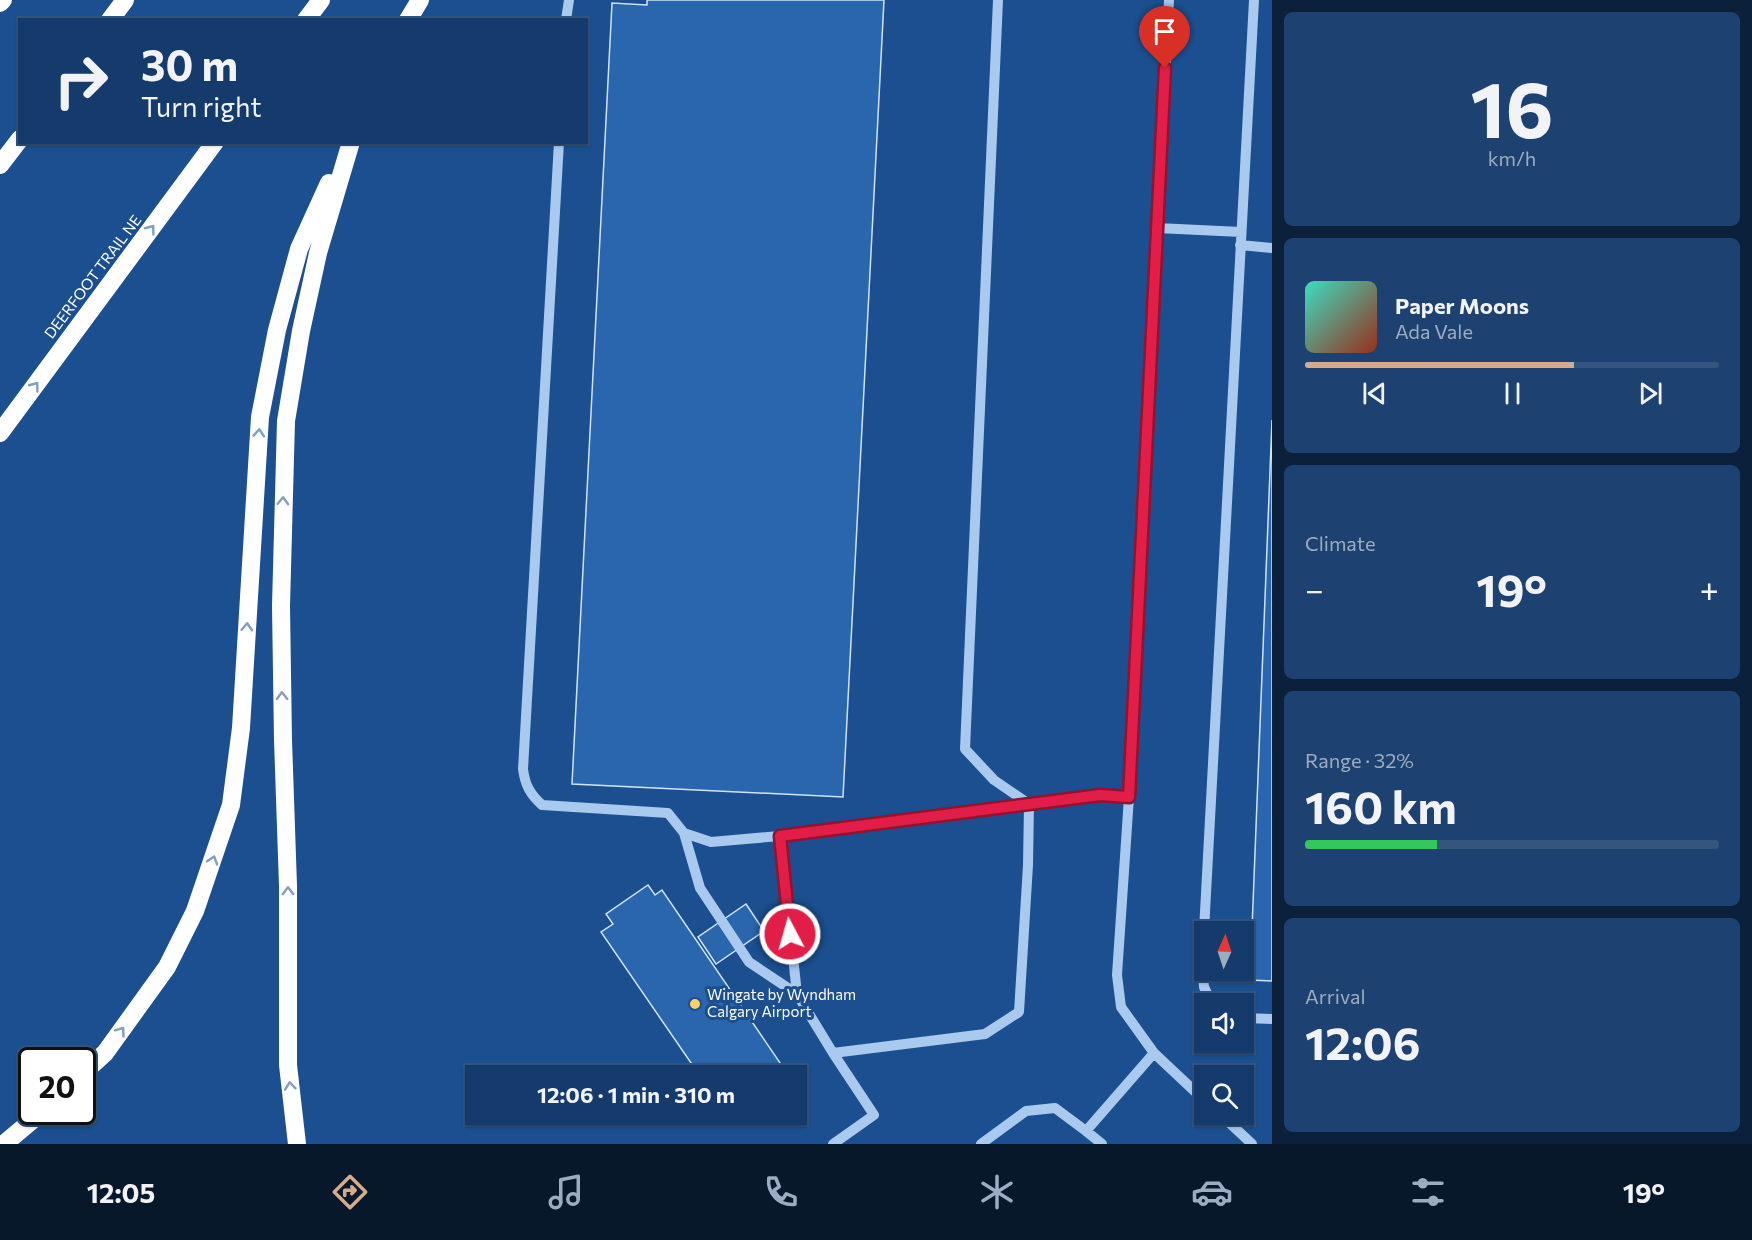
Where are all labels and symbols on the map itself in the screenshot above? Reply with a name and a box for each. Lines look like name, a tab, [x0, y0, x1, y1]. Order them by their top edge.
pin	[1139, 6, 1190, 68]
street label: DEERFOOT TRAIL NE	[40, 211, 145, 342]
one-way arrow	[144, 224, 155, 235]
one-way arrow	[28, 381, 39, 392]
one-way arrow	[253, 428, 266, 437]
one-way arrow	[277, 497, 289, 506]
one-way arrow	[240, 623, 253, 632]
one-way arrow	[276, 692, 288, 701]
one-way arrow	[206, 856, 218, 866]
one-way arrow	[282, 886, 294, 895]
position arrow	[758, 902, 822, 966]
north arrow	[1194, 921, 1254, 981]
place label: Wingate by Wyndham Calgary Airport	[707, 985, 856, 1020]
marker: Wingate by Wyndham Calgary Airport	[688, 997, 702, 1011]
one-way arrow	[114, 1027, 125, 1038]
speed limit sign: 20	[18, 1047, 96, 1125]
one-way arrow	[284, 1081, 297, 1090]

